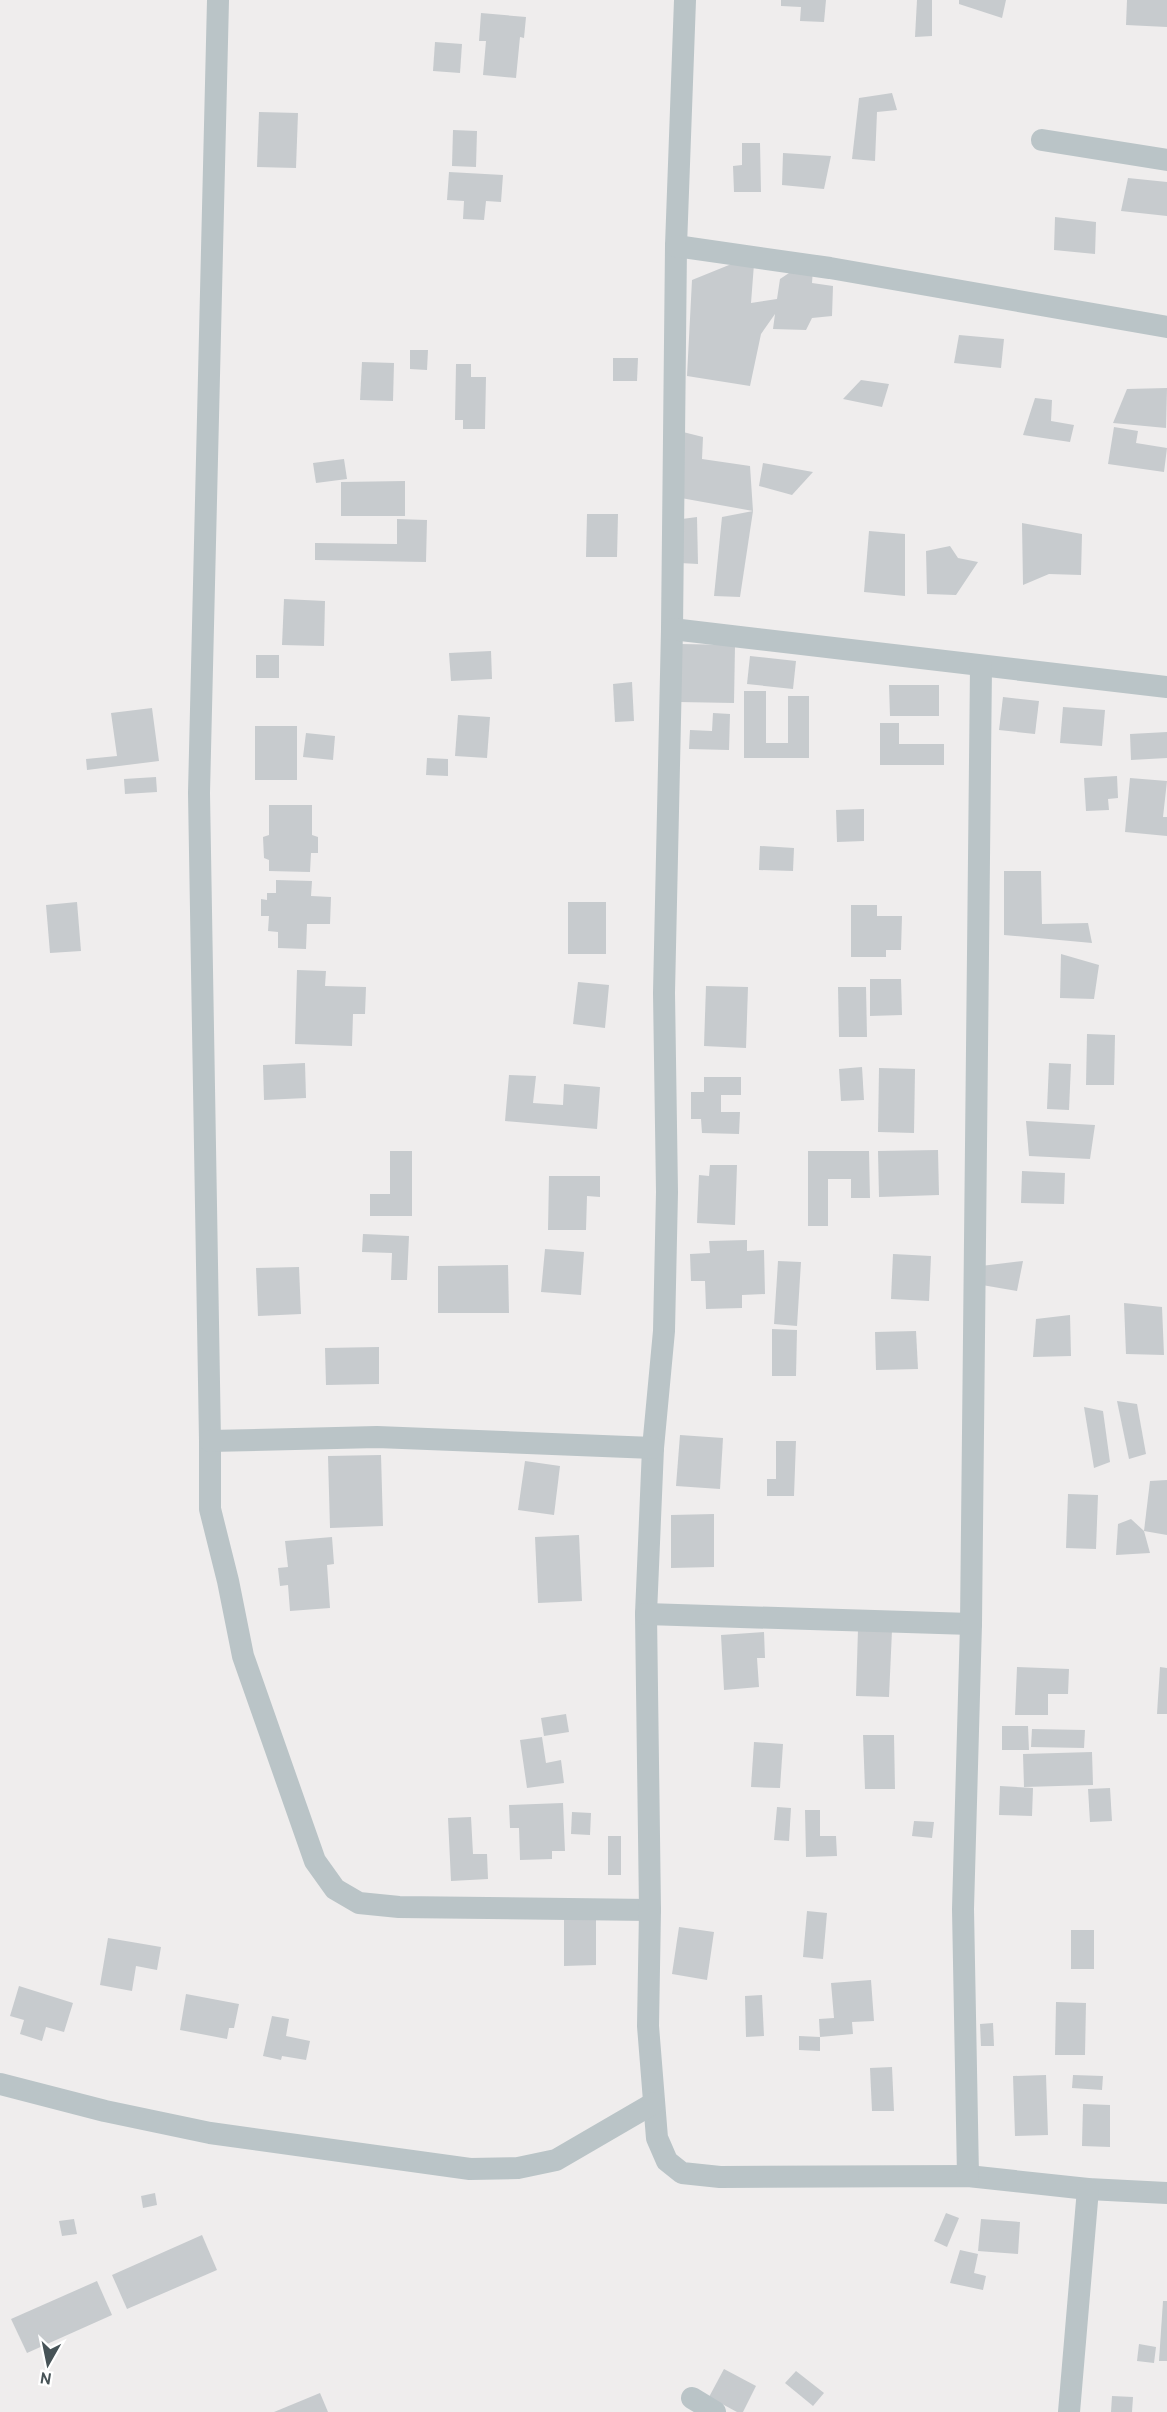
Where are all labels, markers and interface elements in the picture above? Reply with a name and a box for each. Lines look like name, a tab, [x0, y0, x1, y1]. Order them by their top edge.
north arrow	[18, 2334, 78, 2394]
text: N	[39, 2368, 53, 2389]

